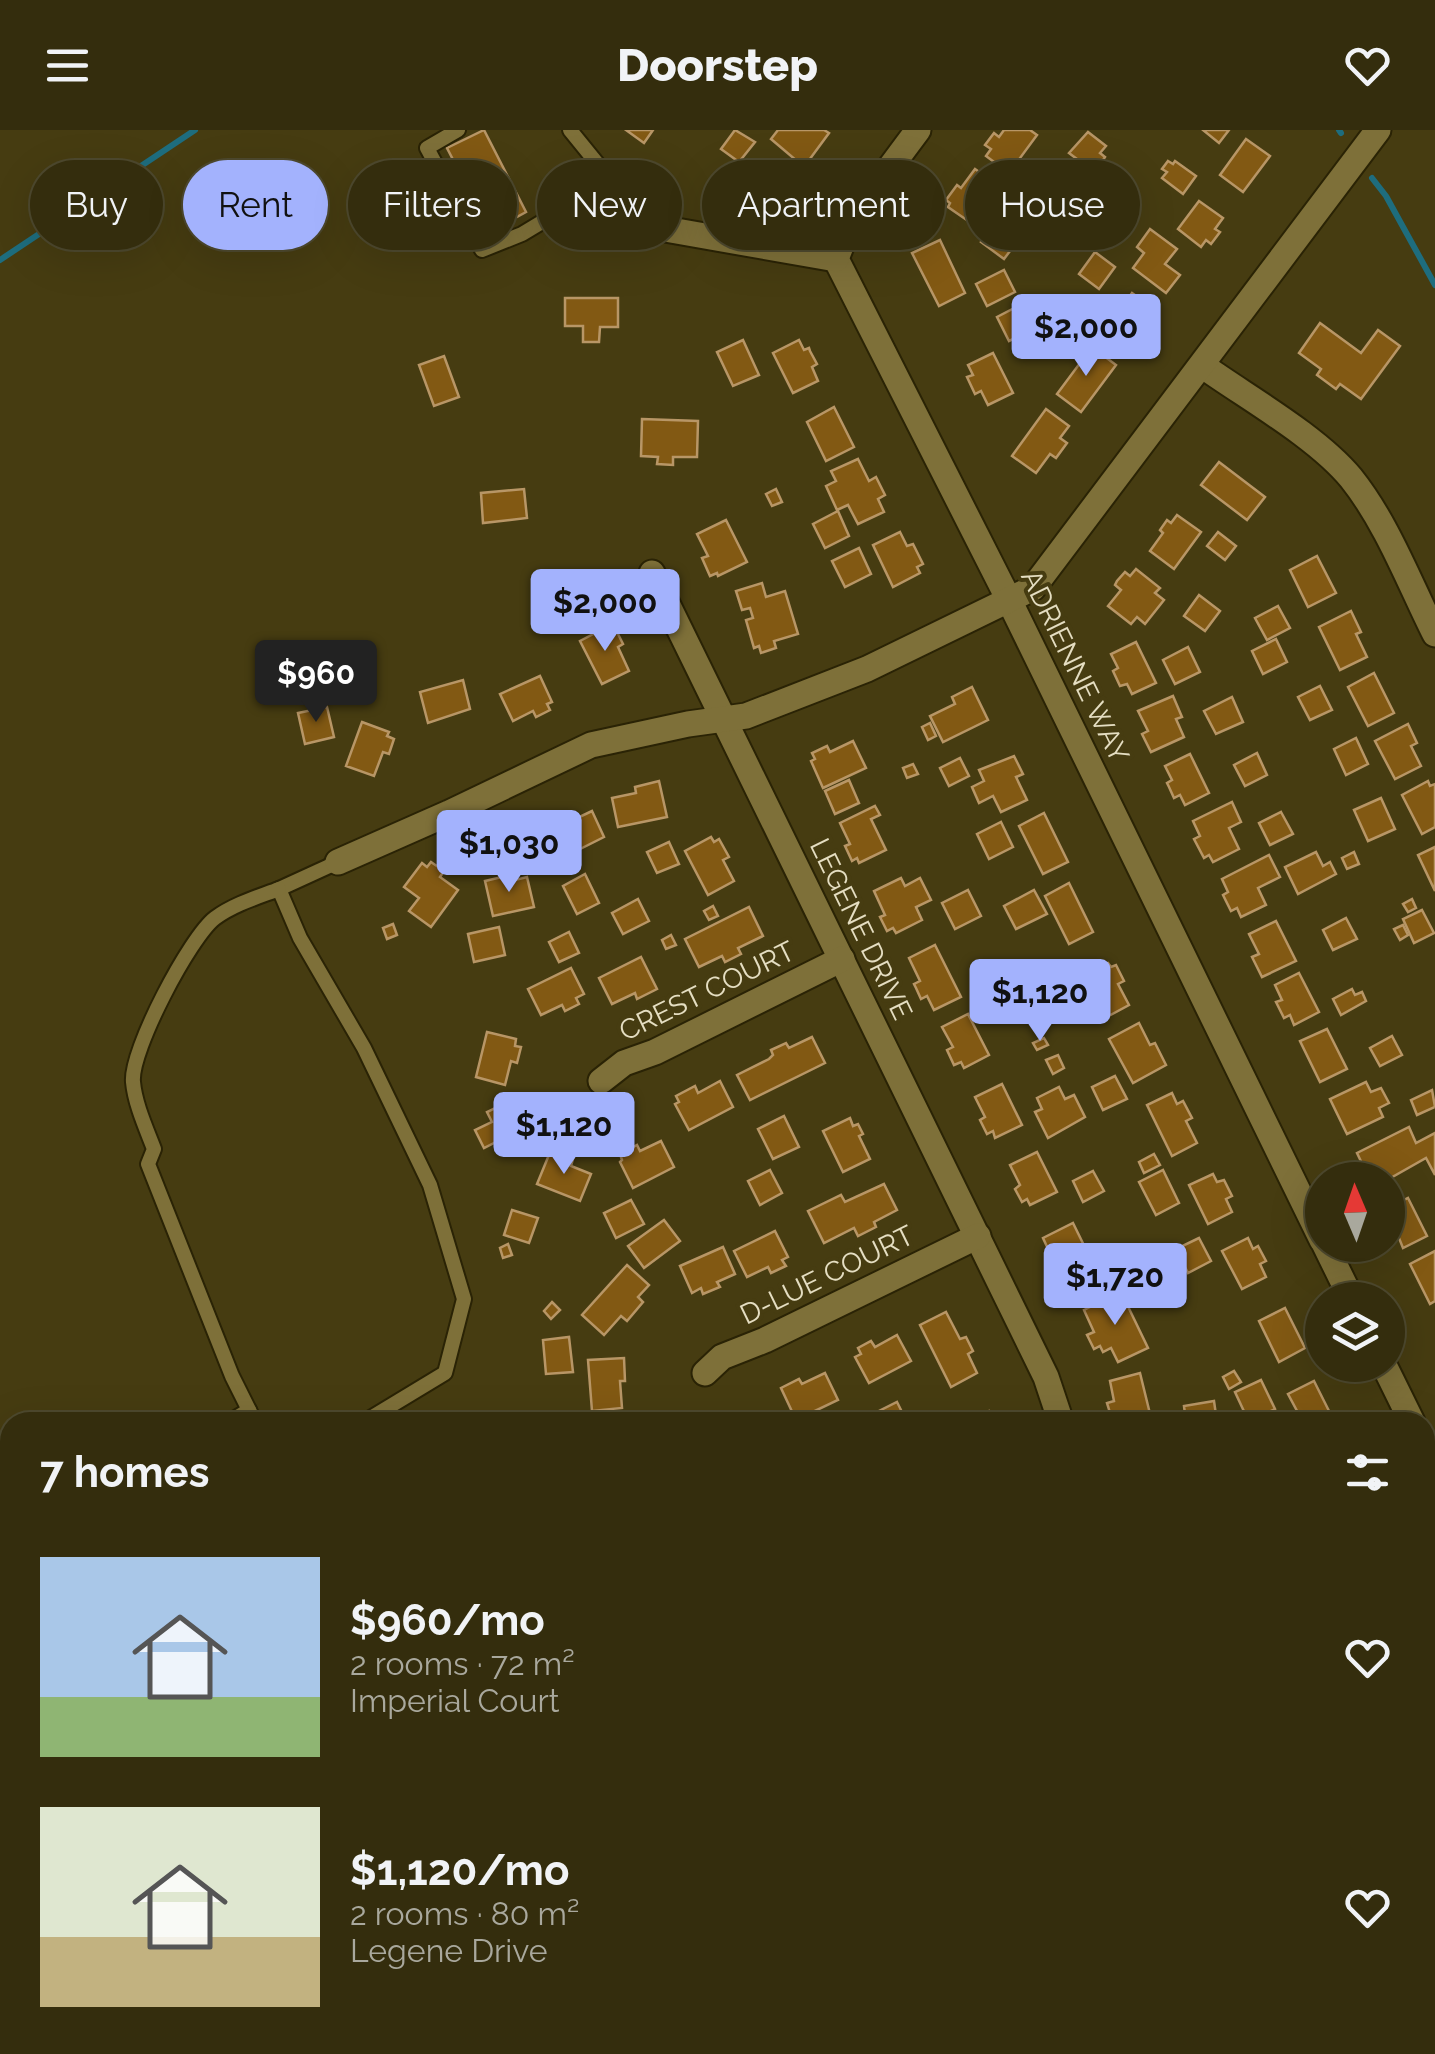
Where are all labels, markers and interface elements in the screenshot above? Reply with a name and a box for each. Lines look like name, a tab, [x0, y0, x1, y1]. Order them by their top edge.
icon: menu	[40, 38, 95, 93]
icon: heart	[1340, 38, 1395, 93]
text: Doorstep	[617, 39, 818, 92]
chip: Buy	[30, 160, 163, 250]
chip: Rent	[183, 160, 328, 250]
chip: Filters	[348, 160, 517, 250]
chip: New	[537, 160, 682, 250]
chip: Apartment	[702, 160, 945, 250]
chip: House	[965, 160, 1140, 250]
pin: $2,000	[1005, 294, 1167, 379]
text: $2,000	[1034, 308, 1138, 345]
street label: ADRIENNE WAY	[1014, 564, 1136, 768]
pin: $2,000	[524, 569, 686, 654]
text: $2,000	[553, 583, 657, 620]
pin: $960	[257, 640, 375, 725]
text: $960	[277, 654, 355, 691]
pin: $1,030	[428, 810, 590, 895]
text: $1,030	[459, 824, 559, 861]
street label: LEGENE DRIVE	[803, 833, 919, 1025]
street label: CREST COURT	[614, 934, 800, 1048]
pin: $1,120	[959, 959, 1121, 1044]
text: $1,120	[991, 973, 1089, 1010]
pin: $1,120	[483, 1092, 645, 1177]
text: $1,120	[515, 1106, 613, 1143]
north arrow	[1305, 1162, 1405, 1262]
map controls	[1305, 1162, 1405, 1382]
street label: D-LUE COURT	[735, 1219, 919, 1331]
pin: $1,720	[1034, 1243, 1196, 1328]
text: $1,720	[1066, 1257, 1164, 1294]
button: layers	[1305, 1282, 1405, 1382]
icon: filters	[1340, 1445, 1395, 1500]
text: 7 homes	[40, 1448, 209, 1497]
text: $960/mo	[350, 1596, 545, 1645]
icon: home	[120, 1597, 240, 1717]
icon: heart	[1340, 1630, 1395, 1685]
text: 2 rooms · 72 m²	[350, 1645, 575, 1682]
text: Imperial Court	[350, 1682, 559, 1719]
text: $1,120/mo	[350, 1846, 569, 1895]
icon: home	[120, 1847, 240, 1967]
icon: heart	[1340, 1880, 1395, 1935]
text: 2 rooms · 80 m²	[350, 1895, 579, 1932]
text: Legene Drive	[350, 1932, 548, 1969]

